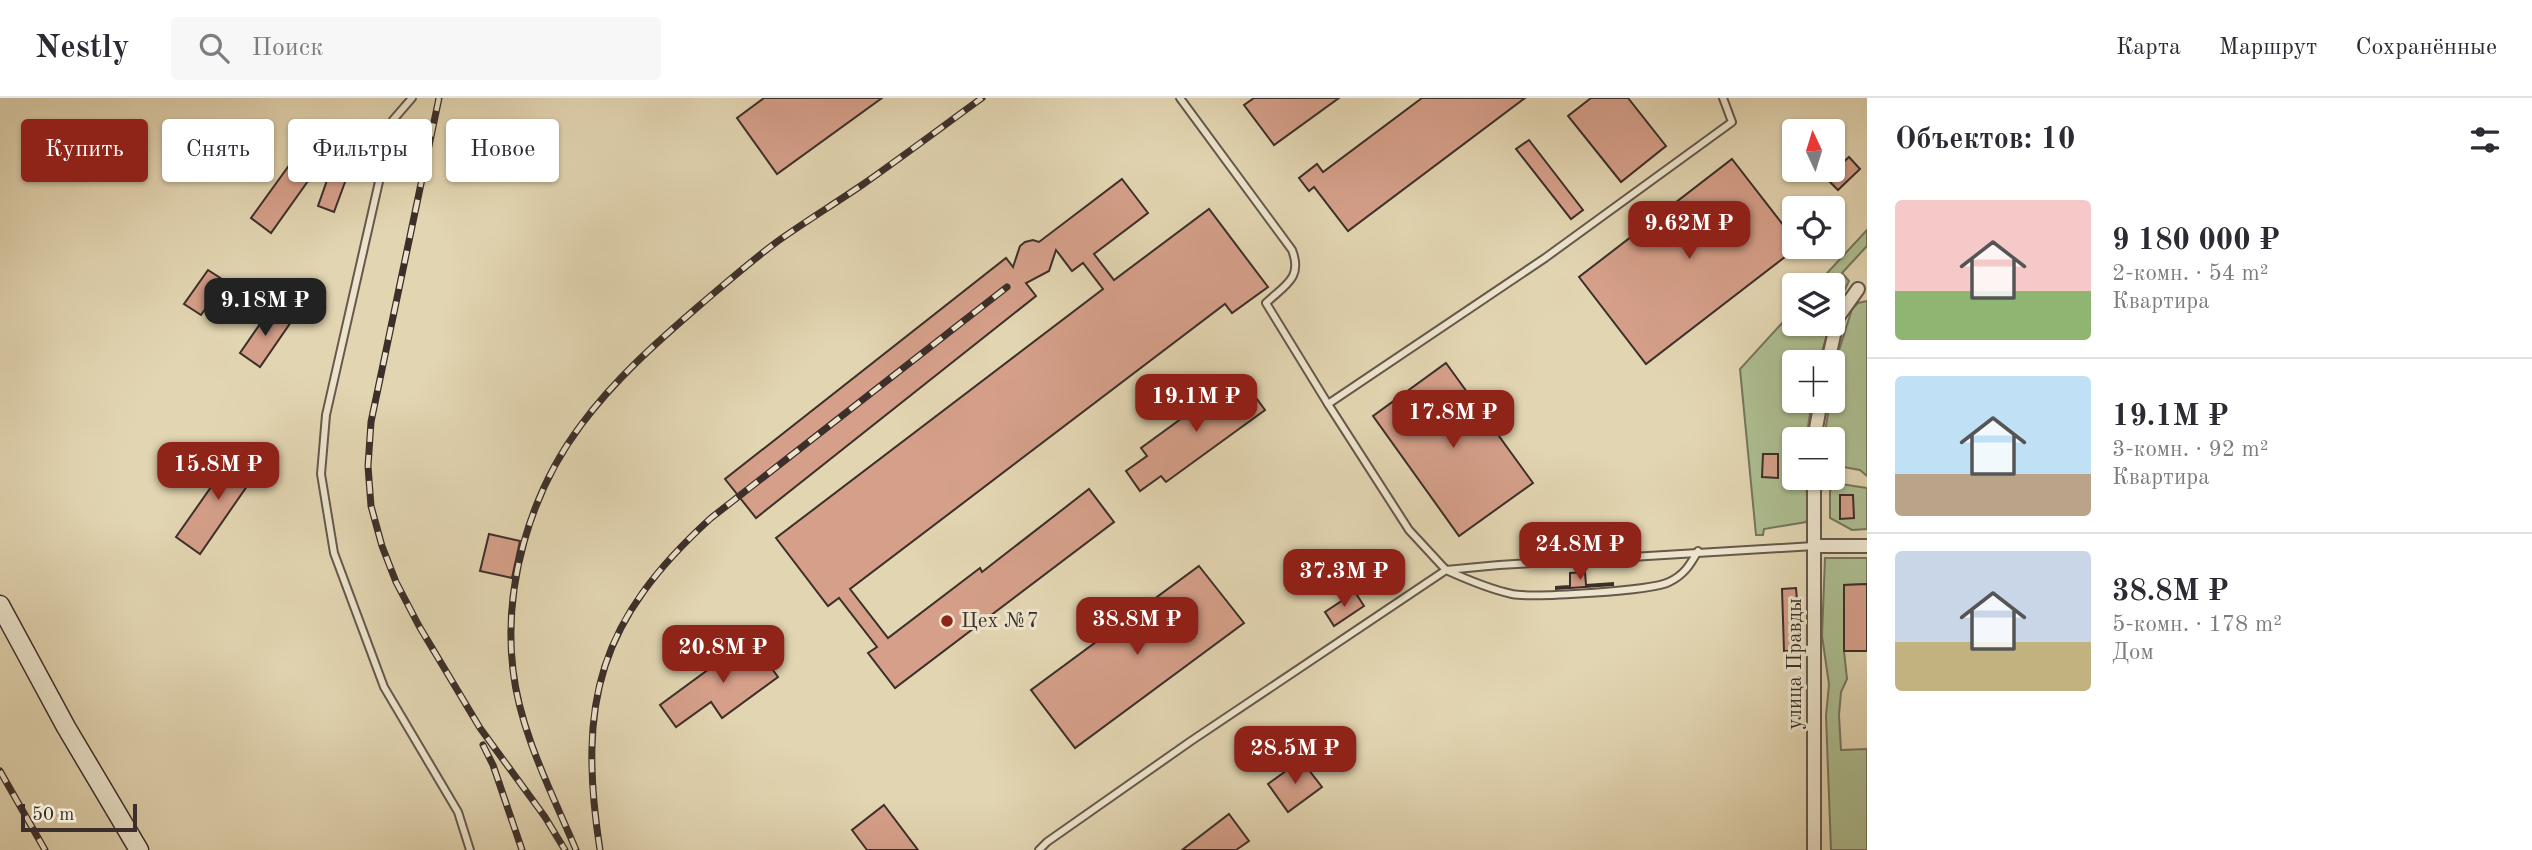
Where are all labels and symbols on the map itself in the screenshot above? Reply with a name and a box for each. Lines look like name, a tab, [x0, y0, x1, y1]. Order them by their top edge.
north arrow	[1782, 119, 1844, 182]
pin: 9.62M ₽	[1624, 202, 1754, 261]
pin: 9.18M ₽	[200, 278, 330, 338]
pin: 19.1M ₽	[1131, 374, 1261, 434]
pin: 17.8M ₽	[1388, 390, 1518, 450]
pin: 15.8M ₽	[153, 442, 283, 502]
pin: 24.8M ₽	[1515, 522, 1645, 582]
pin: 37.3M ₽	[1279, 550, 1409, 609]
pin: 38.8M ₽	[1072, 598, 1202, 657]
street label: улица Правды	[1785, 598, 1806, 730]
place label: Цех №7	[961, 611, 1039, 632]
marker: Цех №7	[939, 613, 955, 629]
pin: 20.8M ₽	[658, 626, 788, 685]
pin: 28.5M ₽	[1230, 726, 1360, 786]
scale bar	[21, 801, 136, 833]

